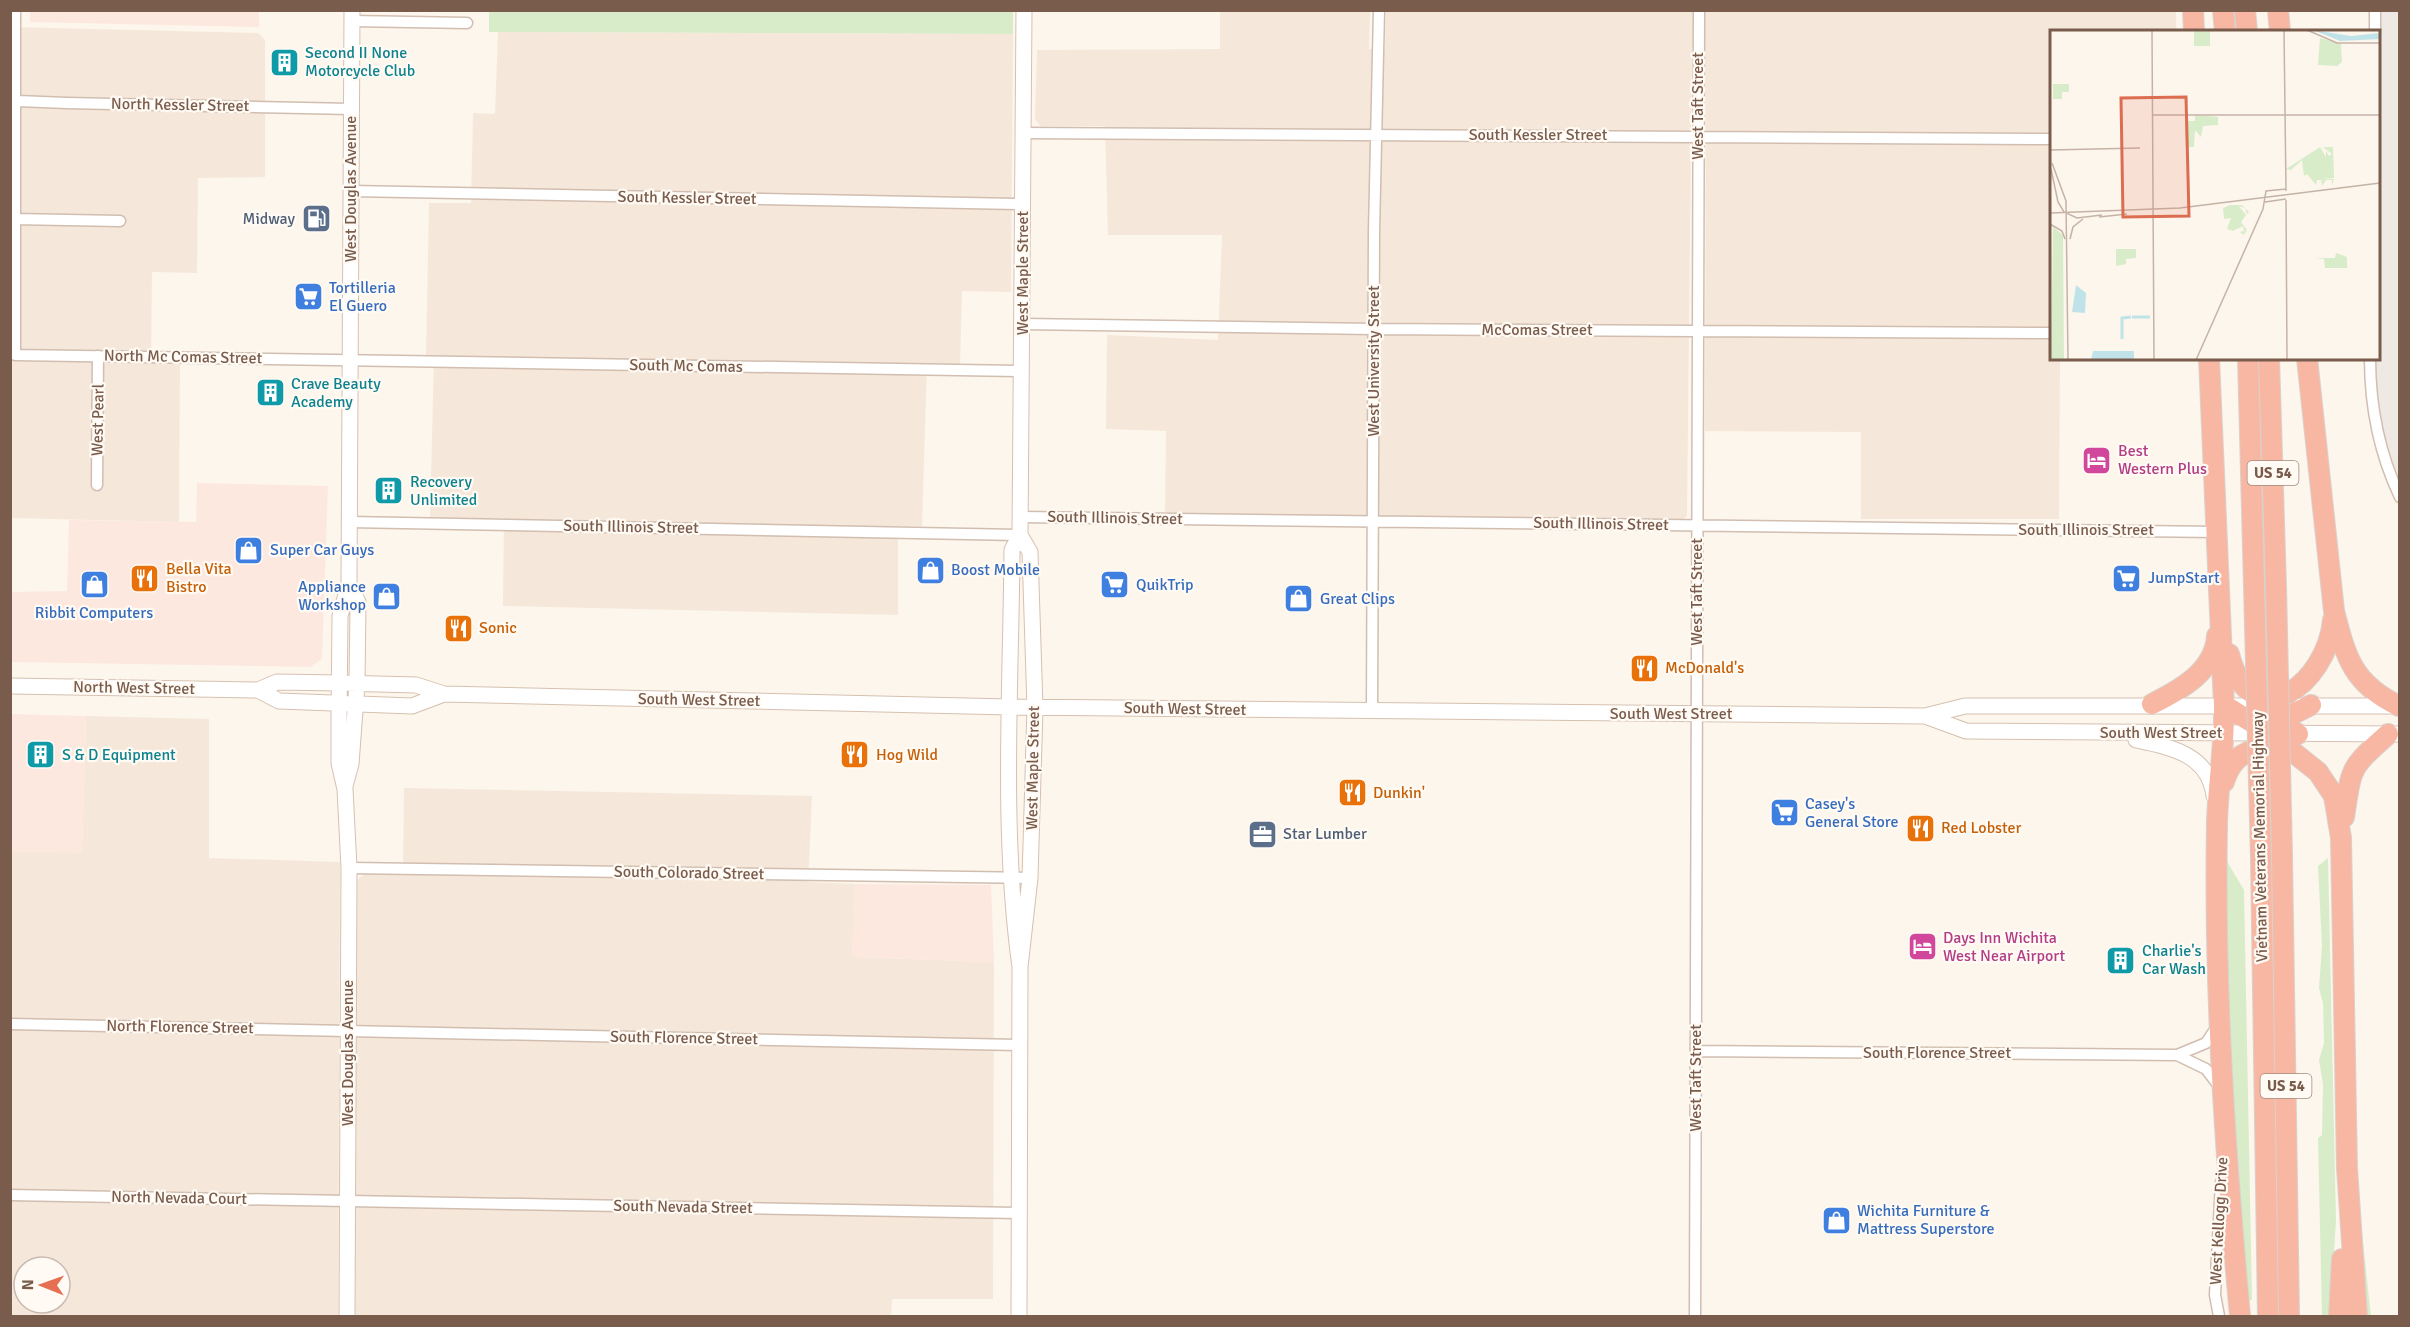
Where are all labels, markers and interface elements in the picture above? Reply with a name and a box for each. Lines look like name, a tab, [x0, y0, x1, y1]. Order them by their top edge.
inset map	[2050, 30, 2380, 360]
place label: Second II None Motorcycle Club	[305, 43, 415, 81]
building icon: Second II None Motorcycle Club	[268, 46, 300, 78]
street label: West Taft Street	[1688, 52, 1708, 160]
street label: North Kessler Street	[111, 94, 250, 116]
street label: West Douglas Avenue	[341, 116, 361, 262]
street label: South Kessler Street	[1469, 125, 1608, 145]
street label: South Kessler Street	[617, 187, 757, 209]
fuel station icon: Midway	[300, 203, 332, 235]
place label: Midway	[242, 209, 296, 229]
street label: West Maple Street	[1013, 210, 1033, 335]
place label: Tortilleria El Guero	[329, 278, 396, 316]
supermarket icon: Tortilleria El Guero	[292, 281, 324, 313]
street label: West University Street	[1364, 285, 1384, 437]
street label: McComas Street	[1481, 320, 1593, 340]
street label: North Mc Comas Street	[104, 346, 263, 368]
street label: South Mc Comas	[629, 355, 743, 377]
place label: Crave Beauty Academy	[291, 374, 381, 412]
building icon: Crave Beauty Academy	[254, 377, 286, 409]
street label: West Pearl	[87, 383, 109, 456]
place label: Best Western Plus	[2118, 441, 2207, 479]
hotel icon: Best Western Plus	[2081, 444, 2113, 476]
road number: US 54	[2248, 461, 2298, 485]
place label: Recovery Unlimited	[410, 472, 477, 510]
building icon: Recovery Unlimited	[373, 475, 405, 507]
street label: South Illinois Street	[1047, 507, 1183, 529]
street label: South Illinois Street	[1533, 513, 1669, 535]
street label: South Illinois Street	[563, 516, 699, 538]
street label: South Illinois Street	[2018, 520, 2154, 540]
shop icon: Super Car Guys	[233, 534, 265, 566]
street label: West Taft Street	[1687, 538, 1707, 646]
place label: Super Car Guys	[270, 540, 374, 560]
shop icon: Boost Mobile	[914, 554, 946, 586]
place label: Bella Vita Bistro	[166, 559, 232, 597]
place label: Boost Mobile	[951, 560, 1040, 580]
restaurant icon: Bella Vita Bistro	[129, 562, 161, 594]
supermarket icon: JumpStart	[2111, 562, 2143, 594]
place label: JumpStart	[2148, 568, 2220, 588]
shop icon: Ribbit Computers	[78, 569, 110, 601]
supermarket icon: QuikTrip	[1099, 569, 1131, 601]
place label: QuikTrip	[1136, 575, 1194, 595]
place label: Appliance Workshop	[298, 577, 366, 615]
shop icon: Appliance Workshop	[371, 580, 403, 612]
shop icon: Great Clips	[1283, 583, 1315, 615]
place label: Great Clips	[1320, 589, 1395, 609]
place label: Ribbit Computers	[35, 603, 153, 623]
restaurant icon: Sonic	[442, 612, 474, 644]
place label: Sonic	[479, 618, 517, 638]
restaurant icon: McDonald's	[1628, 652, 1660, 684]
place label: McDonald's	[1665, 658, 1744, 678]
street label: North West Street	[73, 677, 196, 699]
street label: South West Street	[638, 689, 761, 711]
street label: South West Street	[1124, 698, 1247, 720]
street label: South West Street	[1610, 704, 1733, 724]
street label: West Maple Street	[1022, 705, 1044, 830]
street label: Vietnam Veterans Memorial Highway	[2248, 711, 2272, 963]
street label: South West Street	[2100, 723, 2223, 743]
building icon: S & D Equipment	[25, 739, 57, 771]
restaurant icon: Hog Wild	[839, 739, 871, 771]
place label: S & D Equipment	[62, 745, 176, 765]
place label: Hog Wild	[876, 745, 938, 765]
restaurant icon: Dunkin'	[1336, 777, 1368, 809]
place label: Dunkin'	[1373, 783, 1425, 803]
place label: Casey's General Store	[1805, 794, 1898, 832]
supermarket icon: Casey's General Store	[1768, 797, 1800, 829]
restaurant icon: Red Lobster	[1904, 812, 1936, 844]
office icon: Star Lumber	[1246, 818, 1278, 850]
place label: Red Lobster	[1941, 818, 2022, 838]
place label: Star Lumber	[1283, 824, 1367, 844]
street label: South Colorado Street	[614, 862, 765, 884]
place label: Days Inn Wichita West Near Airport	[1943, 928, 2066, 966]
hotel icon: Days Inn Wichita West Near Airport	[1906, 931, 1938, 963]
place label: Charlie's Car Wash	[2142, 941, 2206, 979]
building icon: Charlie's Car Wash	[2105, 944, 2137, 976]
street label: West Douglas Avenue	[338, 980, 358, 1126]
street label: North Florence Street	[106, 1016, 254, 1038]
street label: West Taft Street	[1686, 1024, 1706, 1132]
street label: South Florence Street	[610, 1027, 759, 1049]
street label: South Florence Street	[1863, 1043, 2011, 1063]
road number: US 54	[2260, 1074, 2312, 1098]
street label: West Kellogg Drive	[2206, 1157, 2232, 1285]
street label: North Nevada Court	[111, 1187, 247, 1209]
street label: South Nevada Street	[613, 1196, 753, 1218]
place label: Wichita Furniture & Mattress Superstore	[1857, 1201, 1995, 1239]
shop icon: Wichita Furniture & Mattress Superstore	[1820, 1204, 1852, 1236]
north arrow	[12, 1255, 72, 1315]
text: N	[18, 1279, 38, 1290]

